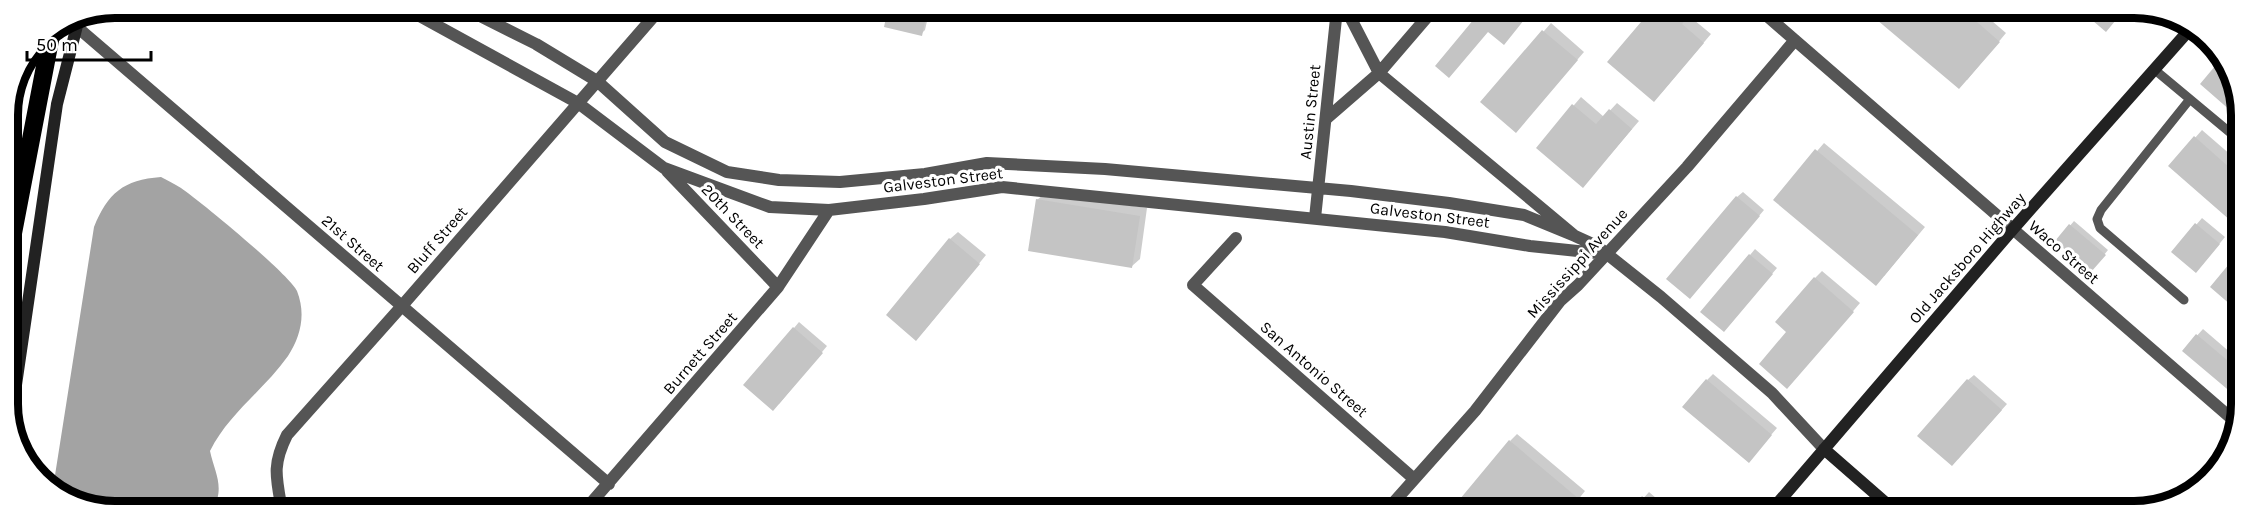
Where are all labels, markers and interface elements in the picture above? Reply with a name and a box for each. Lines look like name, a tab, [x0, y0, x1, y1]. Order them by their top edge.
scale bar	[27, 24, 152, 62]
text: 50 m	[36, 34, 78, 56]
street label: Austin Street	[1296, 64, 1324, 160]
street label: Galveston Street	[882, 163, 1004, 197]
street label: 20th Street	[698, 180, 768, 252]
street label: Old Jacksboro Highway	[1905, 188, 2029, 327]
street label: Galveston Street	[1369, 198, 1491, 232]
street label: Bluff Street	[403, 203, 471, 277]
street label: Mississippi Avenue	[1523, 204, 1631, 322]
street label: 21st Street	[318, 211, 388, 275]
street label: Waco Street	[2025, 216, 2103, 288]
street label: Burnett Street	[659, 308, 741, 398]
street label: San Antonio Street	[1256, 317, 1372, 421]

